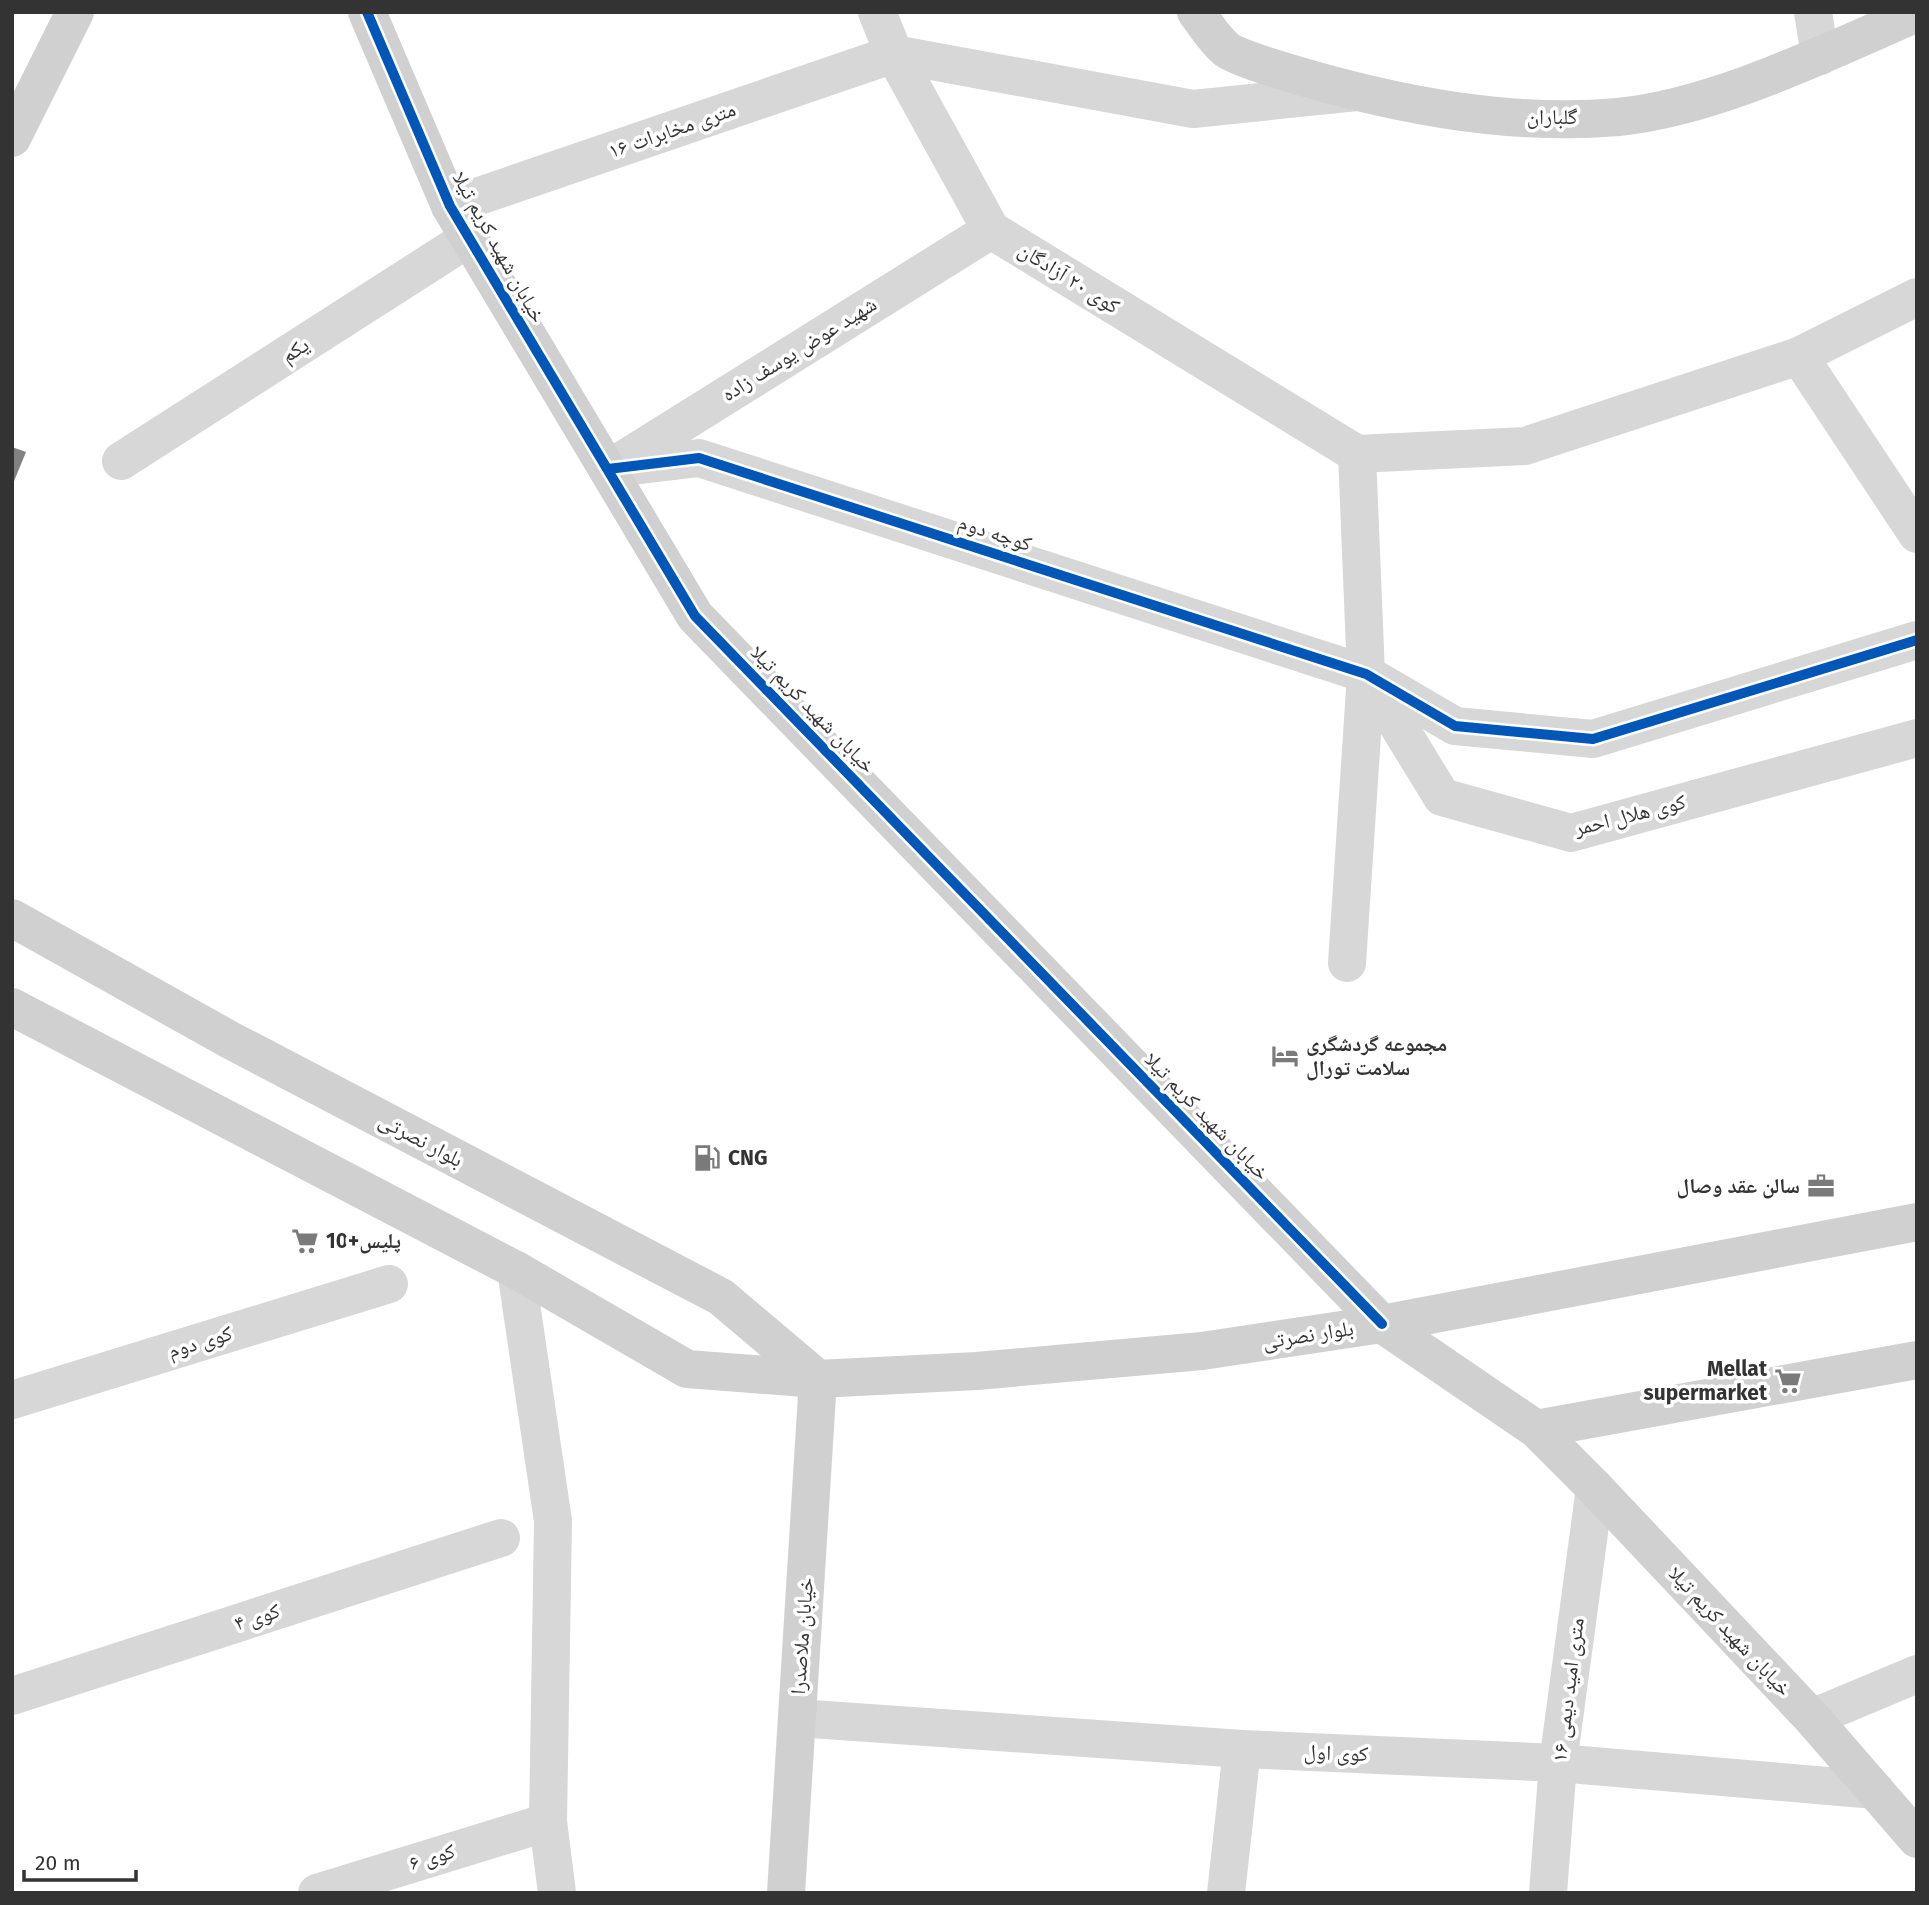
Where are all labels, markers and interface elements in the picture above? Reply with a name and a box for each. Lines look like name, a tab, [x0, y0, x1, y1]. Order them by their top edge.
street label: ۱۶ متری مخابرات	[605, 96, 739, 164]
street label: گلباران	[1527, 104, 1578, 130]
street label: خیابان شهید کریم تیلا	[446, 167, 551, 328]
street label: کوی ۲۰ آزادگان	[1013, 237, 1125, 320]
street label: شهید عوض یوسف زاده	[717, 291, 881, 407]
street label: یکم	[276, 331, 314, 369]
street label: کوچه دوم	[955, 509, 1035, 558]
street label: خیابان شهید کریم تیلا	[744, 639, 881, 779]
street label: کوی هلال احمر	[1571, 789, 1689, 842]
place label: مجموعه گردشگری سلامت تورال	[1306, 1031, 1447, 1081]
hotel icon: مجموعه گردشگری سلامت تورال	[1270, 1041, 1300, 1071]
street label: خیابان شهید کریم تیلا	[1138, 1046, 1275, 1186]
street label: بلوار نصرتی	[374, 1107, 468, 1173]
fuel station icon: CNG	[692, 1143, 722, 1173]
place label: CNG	[728, 1145, 768, 1171]
office icon: سالن عقد وصال	[1806, 1171, 1836, 1201]
place label: سالن عقد وصال	[1676, 1173, 1800, 1199]
supermarket icon: پلیس+10	[290, 1226, 320, 1256]
place label: پلیس+10	[326, 1228, 401, 1254]
street label: بلوار نصرتی	[1261, 1315, 1355, 1355]
street label: کوی دوم	[165, 1320, 236, 1365]
place label: Mellat supermarket	[1644, 1356, 1768, 1406]
supermarket icon: Mellat supermarket	[1773, 1366, 1803, 1396]
street label: خیابان شهید کریم تیلا	[1662, 1560, 1797, 1702]
street label: خیابان ملاصدرا	[785, 1577, 819, 1695]
street label: کوی ۴	[231, 1597, 283, 1637]
street label: ۱۶ متری امید دیمی	[1546, 1616, 1590, 1764]
street label: کوی اول	[1303, 1739, 1369, 1767]
street label: کوی ۶	[406, 1838, 458, 1876]
scale bar	[24, 1839, 136, 1883]
text: 20 m	[35, 1850, 81, 1876]

